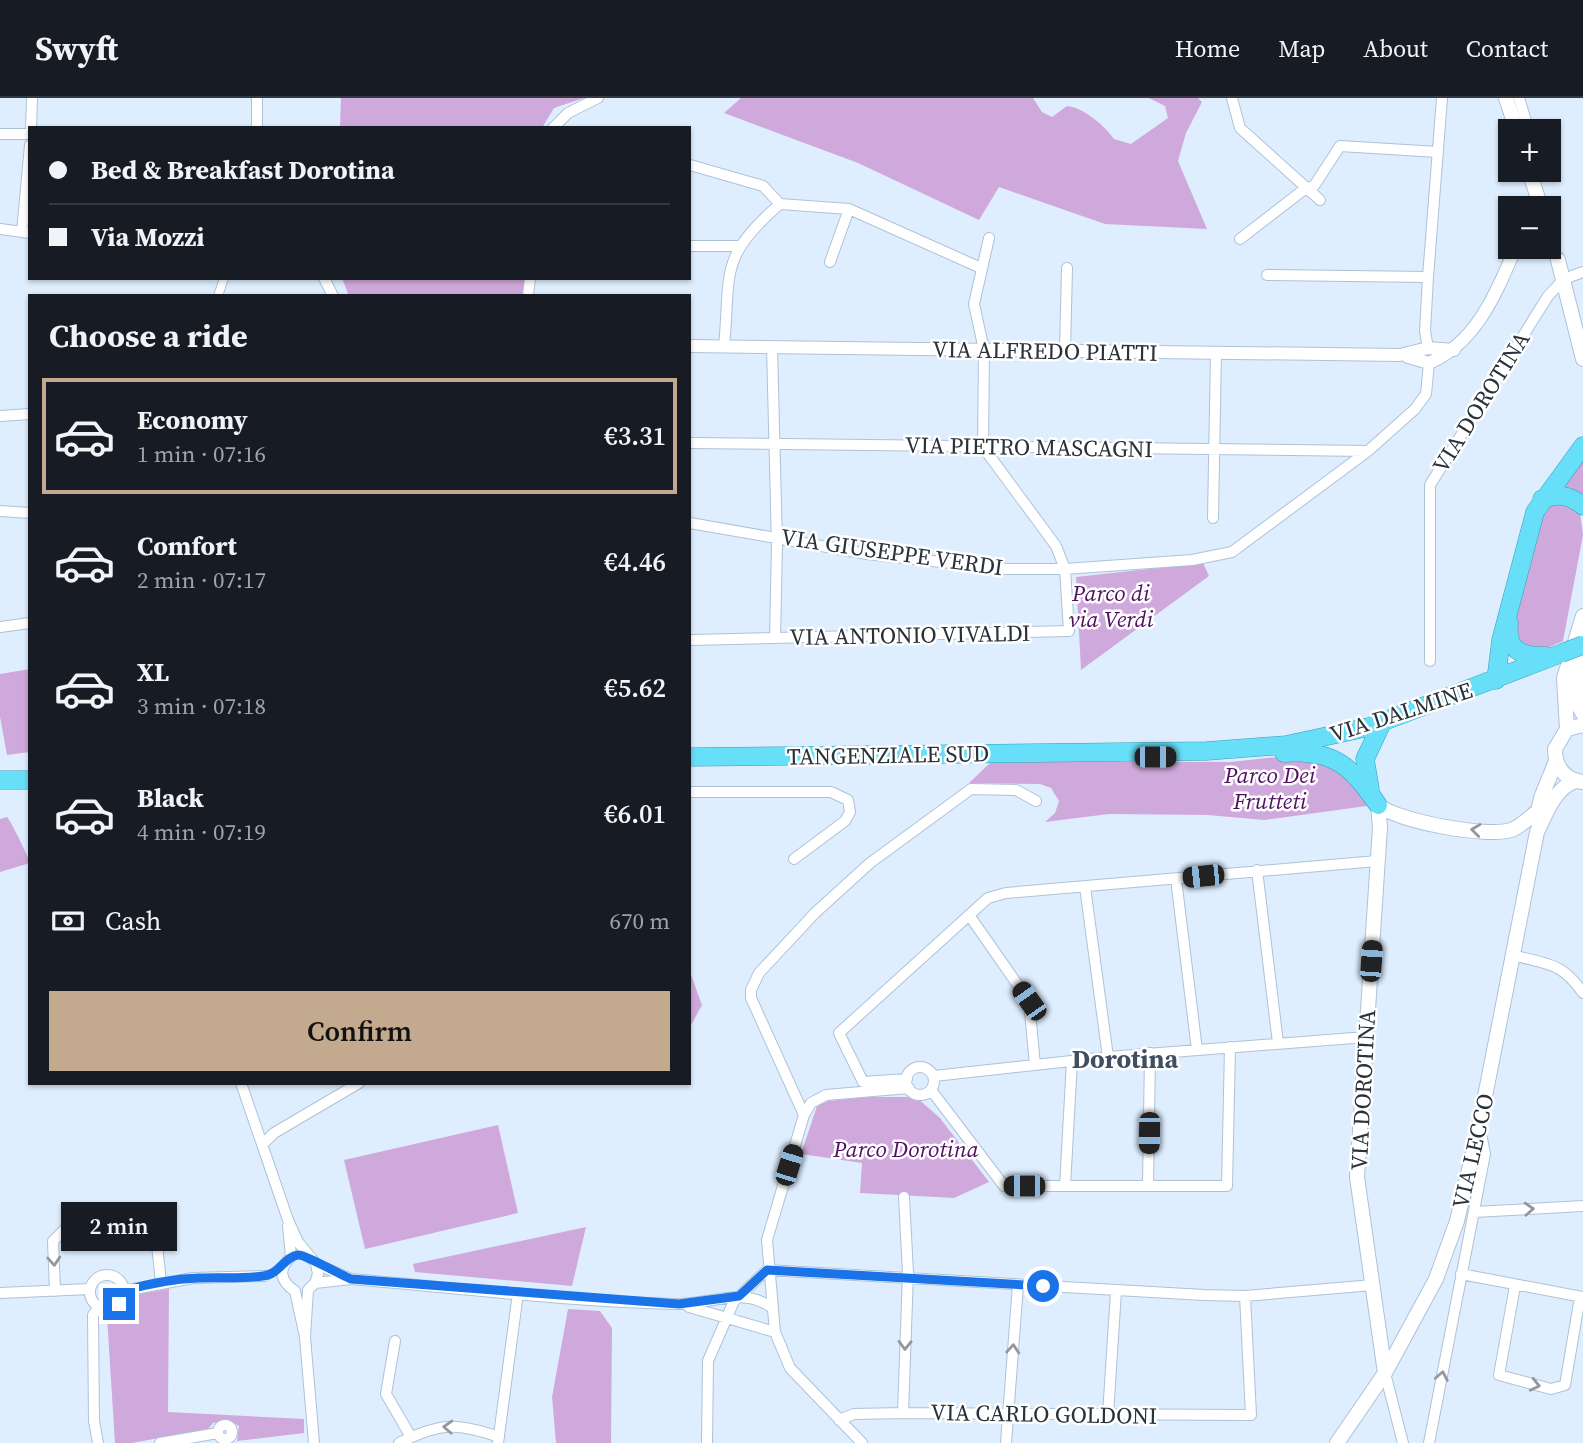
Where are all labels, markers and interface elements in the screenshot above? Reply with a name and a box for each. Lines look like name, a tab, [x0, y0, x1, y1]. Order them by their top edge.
text: Swyft	[35, 26, 118, 71]
text: Home	[1175, 32, 1240, 65]
text: Map	[1278, 32, 1325, 65]
text: About	[1363, 32, 1428, 65]
text: Contact	[1466, 32, 1548, 65]
map controls	[1498, 119, 1561, 259]
button: +	[1498, 119, 1561, 182]
text: Bed & Breakfast Dorotina	[91, 152, 395, 188]
button: −	[1498, 196, 1561, 259]
text: Via Mozzi	[91, 219, 204, 255]
text: Choose a ride	[49, 314, 248, 358]
street label: VIA DOROTINA	[1425, 325, 1538, 479]
street label: VIA ALFREDO PIATTI	[932, 333, 1158, 369]
text: Economy	[137, 402, 248, 438]
icon: car	[53, 405, 116, 468]
text: €3.31	[604, 418, 666, 454]
street label: VIA PIETRO MASCAGNI	[905, 429, 1153, 465]
text: 1 min · 07:16	[137, 438, 266, 470]
street label: VIA GIUSEPPE VERDI	[779, 521, 1005, 583]
text: Comfort	[137, 528, 237, 564]
icon: car	[53, 531, 116, 594]
text: €4.46	[604, 544, 666, 580]
text: 2 min · 07:17	[137, 564, 266, 596]
park label: Parco di via Verdi	[1069, 577, 1153, 635]
street label: VIA ANTONIO VIVALDI	[789, 617, 1031, 653]
text: XL	[137, 654, 169, 690]
icon: car	[53, 657, 116, 720]
text: €5.62	[604, 670, 666, 706]
street label: VIA DALMINE	[1326, 674, 1476, 750]
text: 3 min · 07:18	[137, 690, 266, 722]
street label: TANGENZIALE SUD	[787, 737, 989, 773]
car	[1135, 747, 1177, 768]
park label: Parco Dei Frutteti	[1223, 759, 1316, 817]
text: Black	[137, 780, 204, 816]
icon: car	[53, 783, 116, 846]
text: €6.01	[604, 796, 666, 832]
text: 4 min · 07:19	[137, 816, 266, 848]
one-way arrow	[1470, 822, 1482, 837]
car	[1182, 863, 1225, 889]
icon: cash	[49, 902, 87, 940]
text: Cash	[105, 903, 161, 939]
text: 670 m	[609, 905, 670, 937]
car	[1360, 939, 1383, 983]
car	[1009, 978, 1050, 1024]
button: Confirm	[49, 991, 670, 1071]
street label: VIA DOROTINA	[1343, 1008, 1383, 1171]
district label: Dorotina	[1072, 1041, 1178, 1077]
street label: VIA LECCO	[1444, 1090, 1502, 1212]
car	[1139, 1112, 1160, 1154]
park label: Parco Dorotina	[832, 1133, 979, 1165]
car	[773, 1142, 806, 1188]
car	[1004, 1176, 1046, 1197]
callout: 2 min	[61, 1202, 177, 1252]
one-way arrow	[1523, 1202, 1534, 1217]
text: 2 min	[89, 1210, 149, 1242]
one-way arrow	[46, 1256, 61, 1267]
route start	[1027, 1270, 1059, 1302]
route end	[103, 1288, 135, 1320]
one-way arrow	[897, 1340, 913, 1351]
one-way arrow	[1006, 1343, 1021, 1354]
one-way arrow	[1434, 1370, 1449, 1382]
one-way arrow	[1529, 1377, 1541, 1391]
street label: VIA CARLO GOLDONI	[930, 1396, 1158, 1432]
one-way arrow	[442, 1419, 453, 1434]

